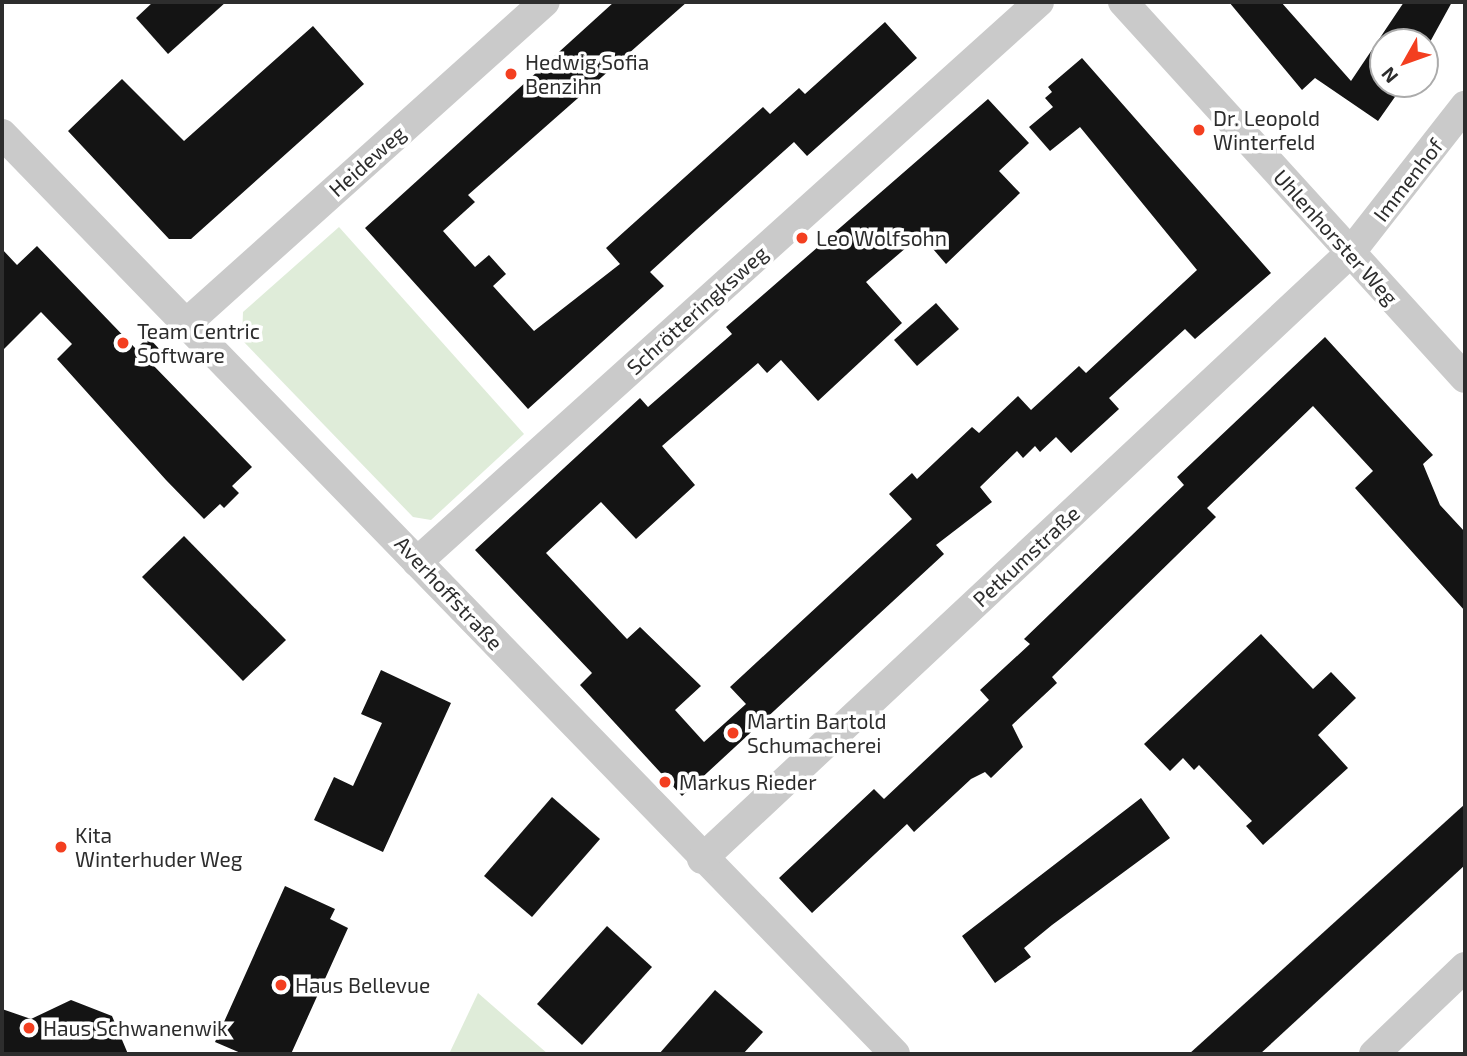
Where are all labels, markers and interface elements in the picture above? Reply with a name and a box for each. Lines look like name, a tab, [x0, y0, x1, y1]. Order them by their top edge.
north arrow	[1369, 28, 1439, 98]
place label: Hedwig Sofia Benzihn	[525, 49, 649, 99]
text: N	[1376, 63, 1402, 88]
marker: Hedwig Sofia Benzihn	[503, 66, 519, 82]
place label: Dr. Leopold Winterfeld	[1213, 105, 1320, 155]
street label: Heideweg	[324, 120, 410, 202]
marker: Dr. Leopold Winterfeld	[1191, 122, 1207, 138]
street label: Immenhof	[1368, 134, 1448, 226]
street label: Uhlenhorster Weg	[1268, 164, 1404, 310]
place label: Leo Wolfsohn	[816, 225, 947, 251]
marker: Leo Wolfsohn	[794, 230, 810, 246]
street label: Schrötteringksweg	[621, 240, 773, 380]
place label: Team Centric Software	[137, 318, 260, 368]
marker: Team Centric Software	[115, 335, 131, 351]
street label: Petkumstraße	[967, 500, 1085, 612]
street label: Averhoffstraße	[390, 531, 508, 655]
place label: Martin Bartold Schumacherei	[747, 708, 887, 758]
marker: Martin Bartold Schumacherei	[725, 725, 741, 741]
place label: Markus Rieder	[679, 769, 817, 795]
marker: Markus Rieder	[657, 774, 673, 790]
place label: Kita Winterhuder Weg	[75, 822, 243, 872]
marker: Kita Winterhuder Weg	[53, 839, 69, 855]
place label: Haus Bellevue	[295, 972, 430, 998]
marker: Haus Bellevue	[273, 977, 289, 993]
place label: Haus Schwanenwik	[43, 1015, 228, 1041]
marker: Haus Schwanenwik	[21, 1020, 37, 1036]

